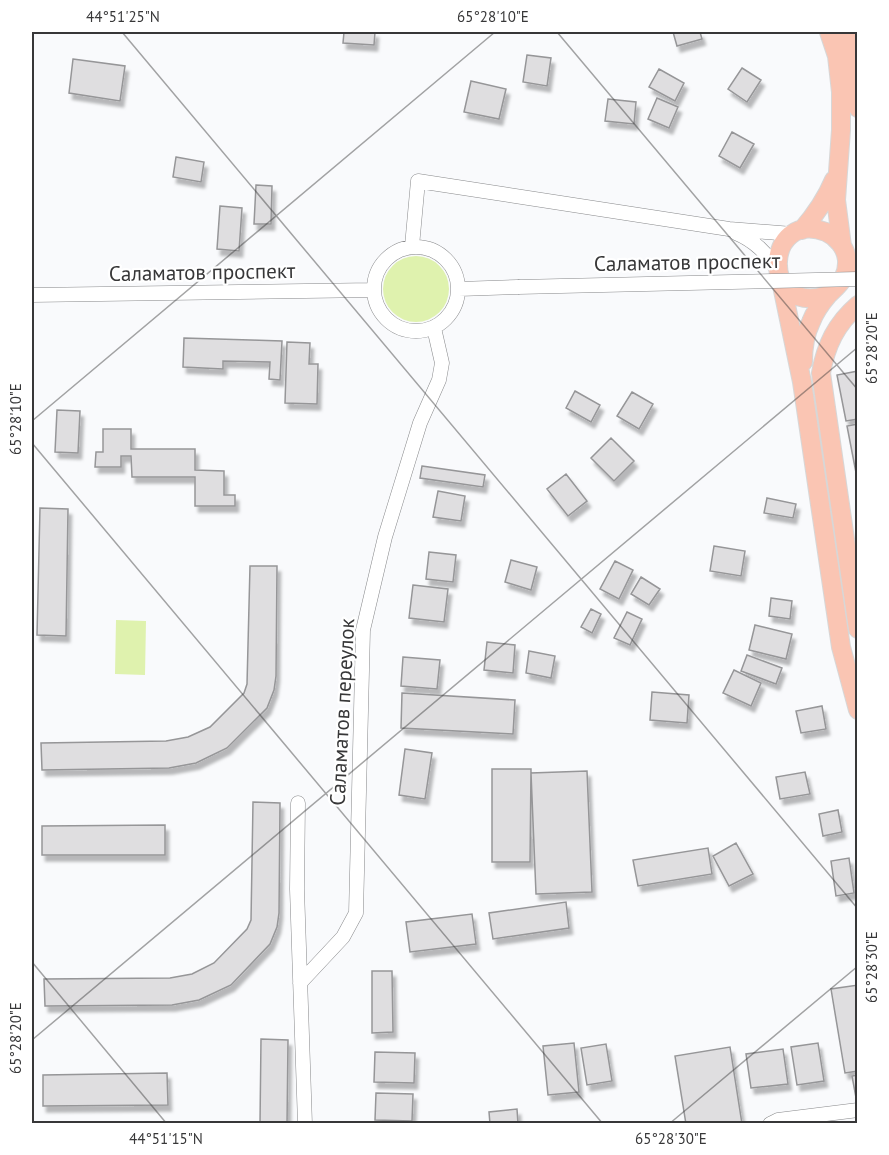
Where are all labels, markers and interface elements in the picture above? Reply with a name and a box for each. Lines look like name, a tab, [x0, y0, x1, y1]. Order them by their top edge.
text: 44°51'25"N	[86, 7, 160, 26]
text: 65°28'10"E	[457, 7, 529, 26]
street label: Саламатов проспект	[594, 247, 781, 277]
street label: Саламатов проспект	[109, 257, 296, 287]
text: 65°28'20"E	[862, 312, 881, 384]
text: 65°28'10"E	[6, 383, 25, 455]
street label: Саламатов переулок	[324, 618, 360, 806]
text: 65°28'30"E	[862, 931, 881, 1003]
text: 65°28'20"E	[6, 1002, 25, 1074]
text: 44°51'15"N	[129, 1129, 203, 1148]
text: 65°28'30"E	[635, 1129, 707, 1148]

